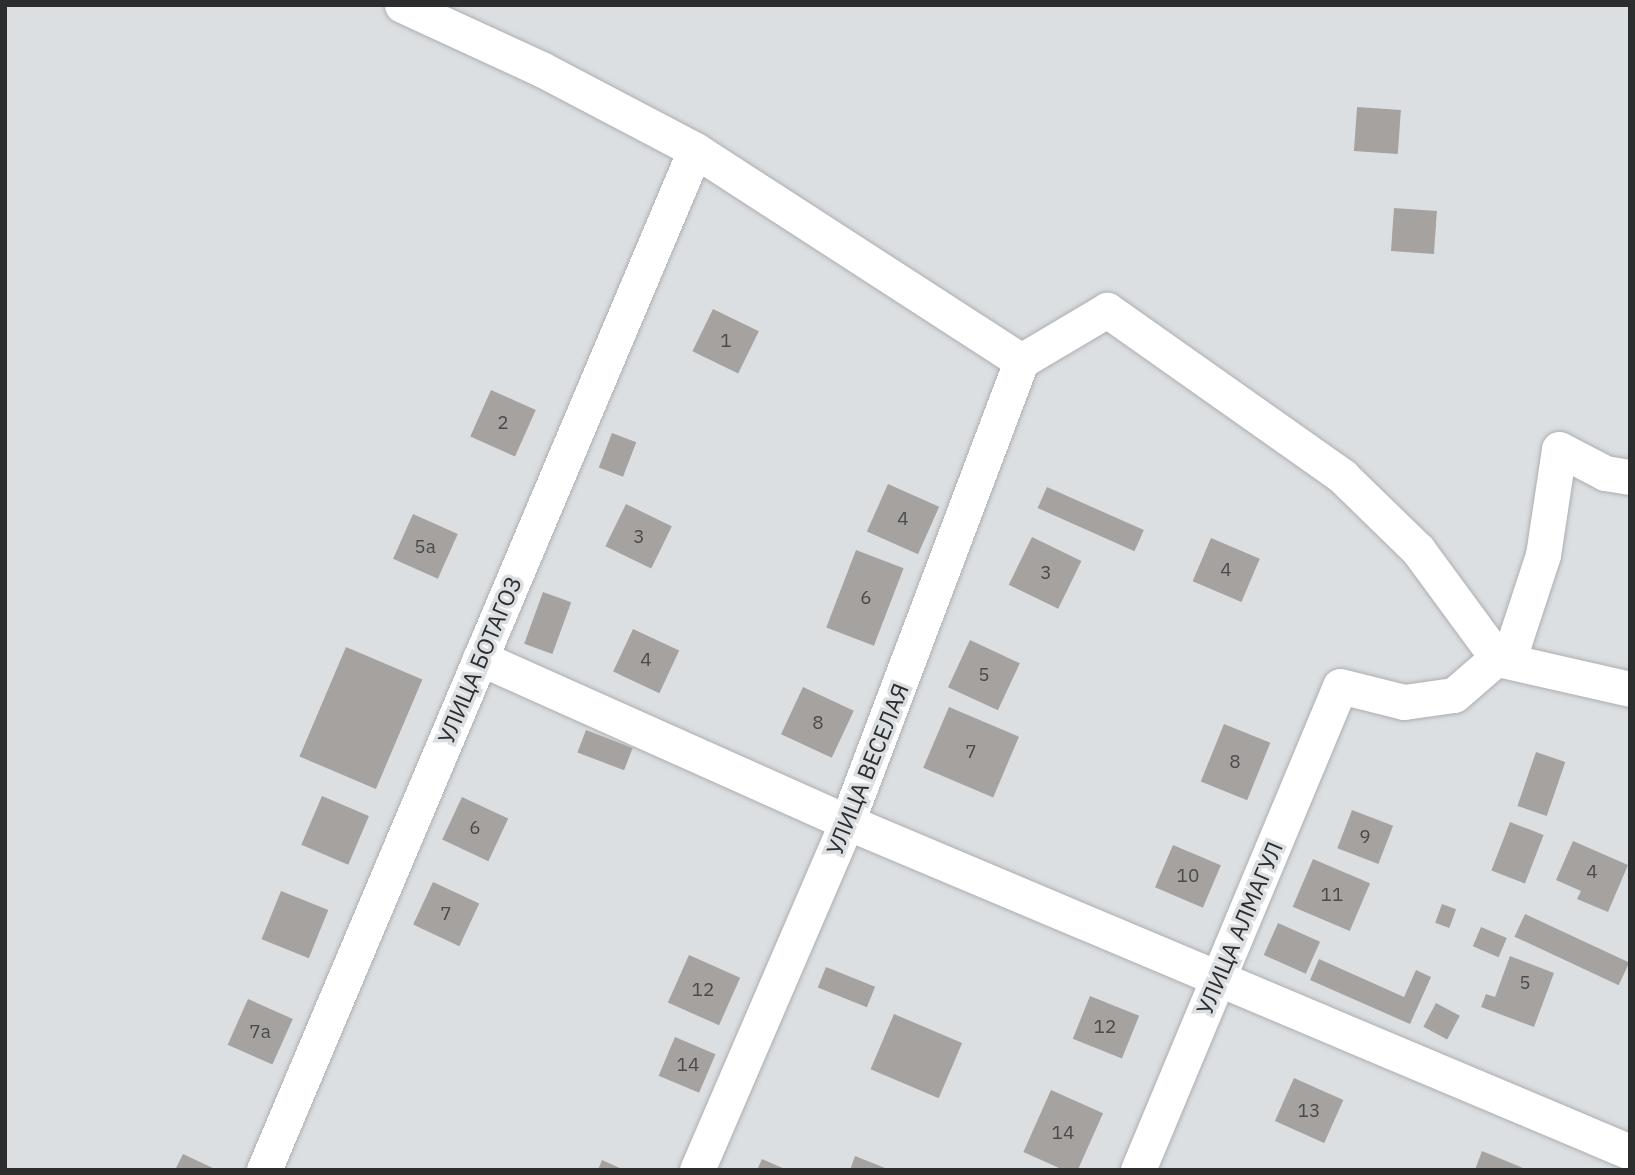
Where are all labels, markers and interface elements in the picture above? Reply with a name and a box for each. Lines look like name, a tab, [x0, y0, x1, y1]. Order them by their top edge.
house number: 1	[720, 330, 732, 352]
house number: 2	[497, 412, 509, 434]
house number: 4	[897, 508, 909, 530]
house number: 3	[633, 526, 645, 548]
house number: 5а	[414, 536, 436, 558]
house number: 4	[1220, 559, 1232, 581]
house number: 3	[1040, 562, 1052, 584]
street label: УЛИЦА БОТАГОЗ	[431, 572, 527, 748]
house number: 6	[860, 587, 872, 609]
house number: 4	[640, 649, 652, 671]
house number: 5	[978, 664, 990, 686]
street label: УЛИЦА ВЕСЕЛАЯ	[820, 679, 914, 859]
house number: 8	[812, 712, 824, 734]
house number: 7	[965, 741, 977, 763]
house number: 8	[1229, 751, 1241, 773]
house number: 6	[469, 817, 481, 839]
house number: 9	[1359, 826, 1371, 848]
street label: УЛИЦА АЛМАГУЛ	[1190, 837, 1288, 1019]
house number: 4	[1586, 861, 1598, 883]
house number: 10	[1177, 865, 1199, 887]
house number: 11	[1321, 884, 1343, 906]
house number: 7	[440, 903, 452, 925]
house number: 5	[1519, 972, 1531, 994]
house number: 12	[692, 979, 714, 1001]
house number: 12	[1094, 1016, 1116, 1038]
house number: 7а	[249, 1021, 271, 1043]
house number: 14	[677, 1054, 699, 1076]
house number: 13	[1298, 1100, 1320, 1122]
house number: 14	[1052, 1122, 1074, 1144]

